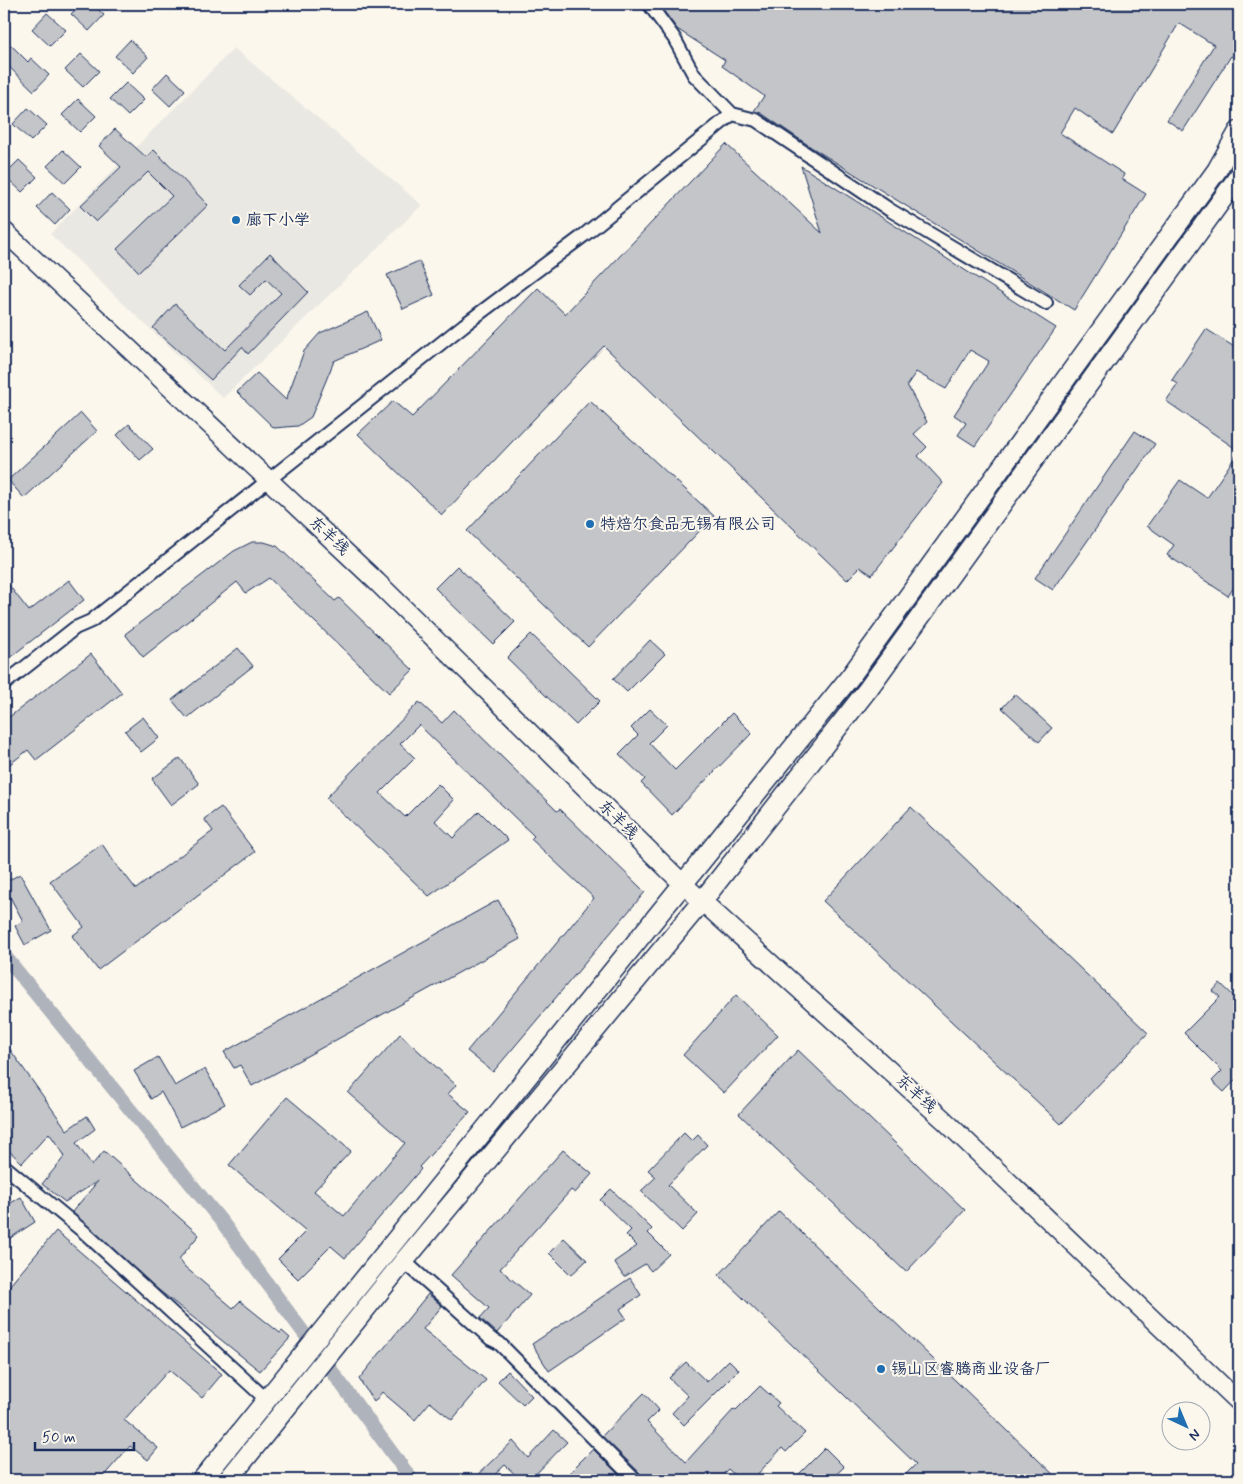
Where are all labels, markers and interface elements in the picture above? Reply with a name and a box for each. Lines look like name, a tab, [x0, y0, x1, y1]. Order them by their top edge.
place label: 廊下小学	[246, 210, 310, 231]
marker: 廊下小学	[230, 214, 242, 226]
street label: 东羊线	[304, 512, 354, 560]
place label: 特焙尔食品无锡有限公司	[600, 514, 776, 535]
marker: 特焙尔食品无锡有限公司	[584, 518, 596, 530]
street label: 东羊线	[594, 796, 642, 844]
street label: 东羊线	[891, 1070, 941, 1118]
place label: 锡山区睿腾商业设备厂	[891, 1359, 1051, 1380]
marker: 锡山区睿腾商业设备厂	[875, 1363, 887, 1375]
north arrow	[1160, 1402, 1210, 1452]
scale bar	[35, 1419, 134, 1451]
text: N	[1185, 1425, 1204, 1444]
text: 50 m	[42, 1428, 76, 1448]

